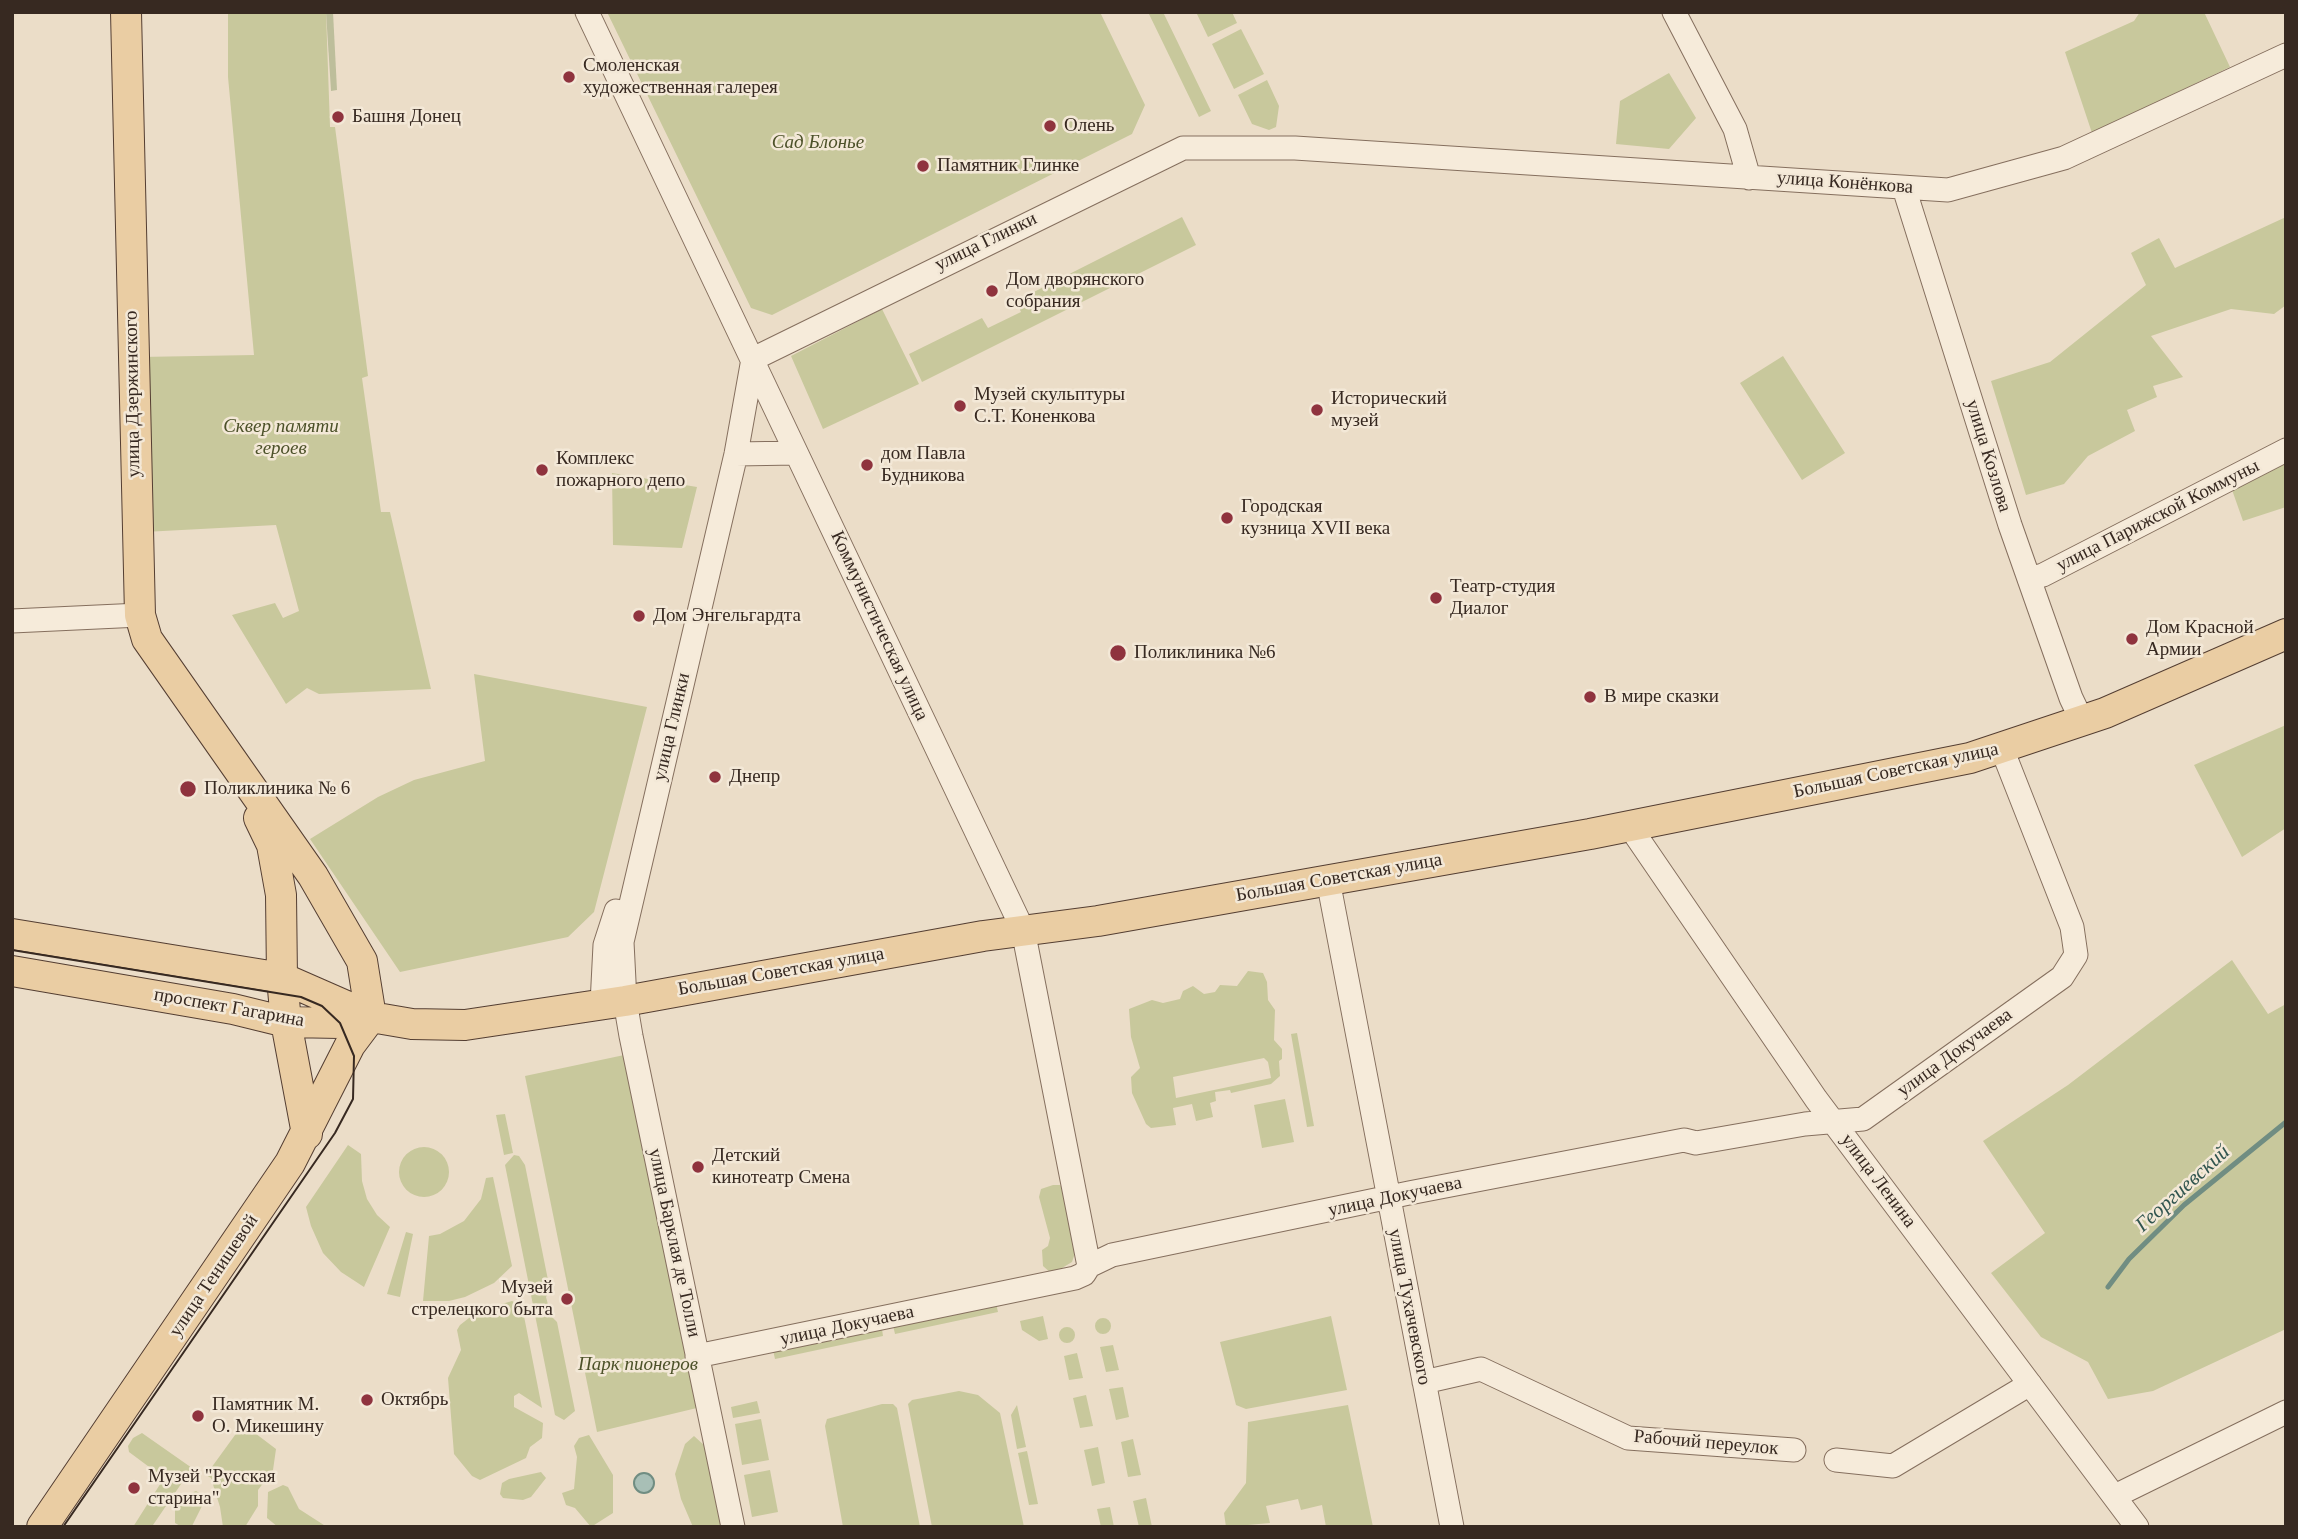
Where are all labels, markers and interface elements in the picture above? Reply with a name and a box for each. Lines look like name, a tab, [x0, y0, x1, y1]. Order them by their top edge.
place label: Смоленская художественная галерея	[583, 55, 778, 99]
marker: Смоленская художественная галерея	[561, 69, 577, 85]
place label: Башня Донец	[352, 106, 461, 128]
marker: Башня Донец	[330, 109, 346, 125]
place label: Олень	[1064, 115, 1114, 137]
marker: Олень	[1042, 118, 1058, 134]
park label: Сад Блонье	[772, 132, 864, 154]
place label: Памятник Глинке	[937, 155, 1079, 177]
marker: Памятник Глинке	[915, 158, 931, 174]
street label: улица Конёнкова	[1776, 167, 1914, 199]
street label: улица Глинки	[931, 208, 1041, 276]
place label: Дом дворянского собрания	[1006, 269, 1144, 313]
marker: Дом дворянского собрания	[984, 283, 1000, 299]
street label: улица Дзержинского	[120, 310, 146, 478]
place label: Музей скульптуры С.Т. Коненкова	[974, 384, 1125, 428]
place label: Исторический музей	[1331, 388, 1447, 432]
street label: улица Козлова	[1960, 397, 2016, 515]
marker: Музей скульптуры С.Т. Коненкова	[952, 398, 968, 414]
marker: Исторический музей	[1309, 402, 1325, 418]
park label: Сквер памяти героев	[223, 416, 339, 460]
place label: дом Павла Будникова	[881, 443, 965, 487]
place label: Комплекс пожарного депо	[556, 448, 685, 492]
street label: улица Парижской Коммуны	[2053, 455, 2263, 577]
marker: дом Павла Будникова	[859, 457, 875, 473]
marker: Комплекс пожарного депо	[534, 462, 550, 478]
place label: Городская кузница XVII века	[1241, 496, 1390, 540]
marker: Городская кузница XVII века	[1219, 510, 1235, 526]
street label: Коммунистическая улица	[825, 528, 933, 724]
place label: Театр-студия Диалог	[1450, 576, 1555, 620]
marker: Театр-студия Диалог	[1428, 590, 1444, 606]
place label: Дом Энгельгардта	[653, 605, 801, 627]
marker: Дом Энгельгардта	[631, 608, 647, 624]
place label: Дом Красной Армии	[2146, 617, 2254, 661]
marker: Дом Красной Армии	[2124, 631, 2140, 647]
place label: Поликлиника №6	[1134, 642, 1276, 664]
marker: Поликлиника №6	[1108, 643, 1128, 663]
street label: улица Глинки	[648, 671, 696, 783]
place label: В мире сказки	[1604, 686, 1719, 708]
marker: В мире сказки	[1582, 689, 1598, 705]
street label: Большая Советская улица	[1791, 738, 2001, 804]
place label: Днепр	[729, 766, 780, 788]
marker: Днепр	[707, 769, 723, 785]
place label: Поликлиника № 6	[204, 778, 350, 800]
marker: Поликлиника № 6	[178, 779, 198, 799]
street label: Большая Советская улица	[1234, 849, 1444, 907]
street label: Большая Советская улица	[676, 943, 886, 1001]
street label: проспект Гагарина	[152, 984, 306, 1032]
street label: улица Докучаева	[1893, 1004, 2017, 1102]
street label: улица Ленина	[1835, 1129, 1921, 1233]
water label: Георгиевский	[2131, 1140, 2235, 1238]
place label: Детский кинотеатр Смена	[712, 1145, 850, 1189]
street label: улица Барклая де Толли	[643, 1146, 705, 1340]
marker: Детский кинотеатр Смена	[690, 1159, 706, 1175]
street label: улица Докучаева	[1326, 1172, 1464, 1222]
street label: улица Тенишевой	[165, 1210, 263, 1342]
street label: улица Тухачевского	[1383, 1227, 1435, 1387]
place label: Музей стрелецкого быта	[411, 1277, 553, 1321]
marker: Музей стрелецкого быта	[559, 1291, 575, 1307]
street label: улица Докучаева	[778, 1301, 916, 1351]
park label: Парк пионеров	[578, 1354, 698, 1376]
place label: Октябрь	[381, 1389, 448, 1411]
marker: Октябрь	[359, 1392, 375, 1408]
place label: Памятник М. О. Микешину	[212, 1394, 324, 1438]
marker: Памятник М. О. Микешину	[190, 1408, 206, 1424]
street label: Рабочий переулок	[1633, 1425, 1779, 1461]
place label: Музей "Русская старина"	[148, 1466, 276, 1510]
marker: Музей "Русская старина"	[126, 1480, 142, 1496]

